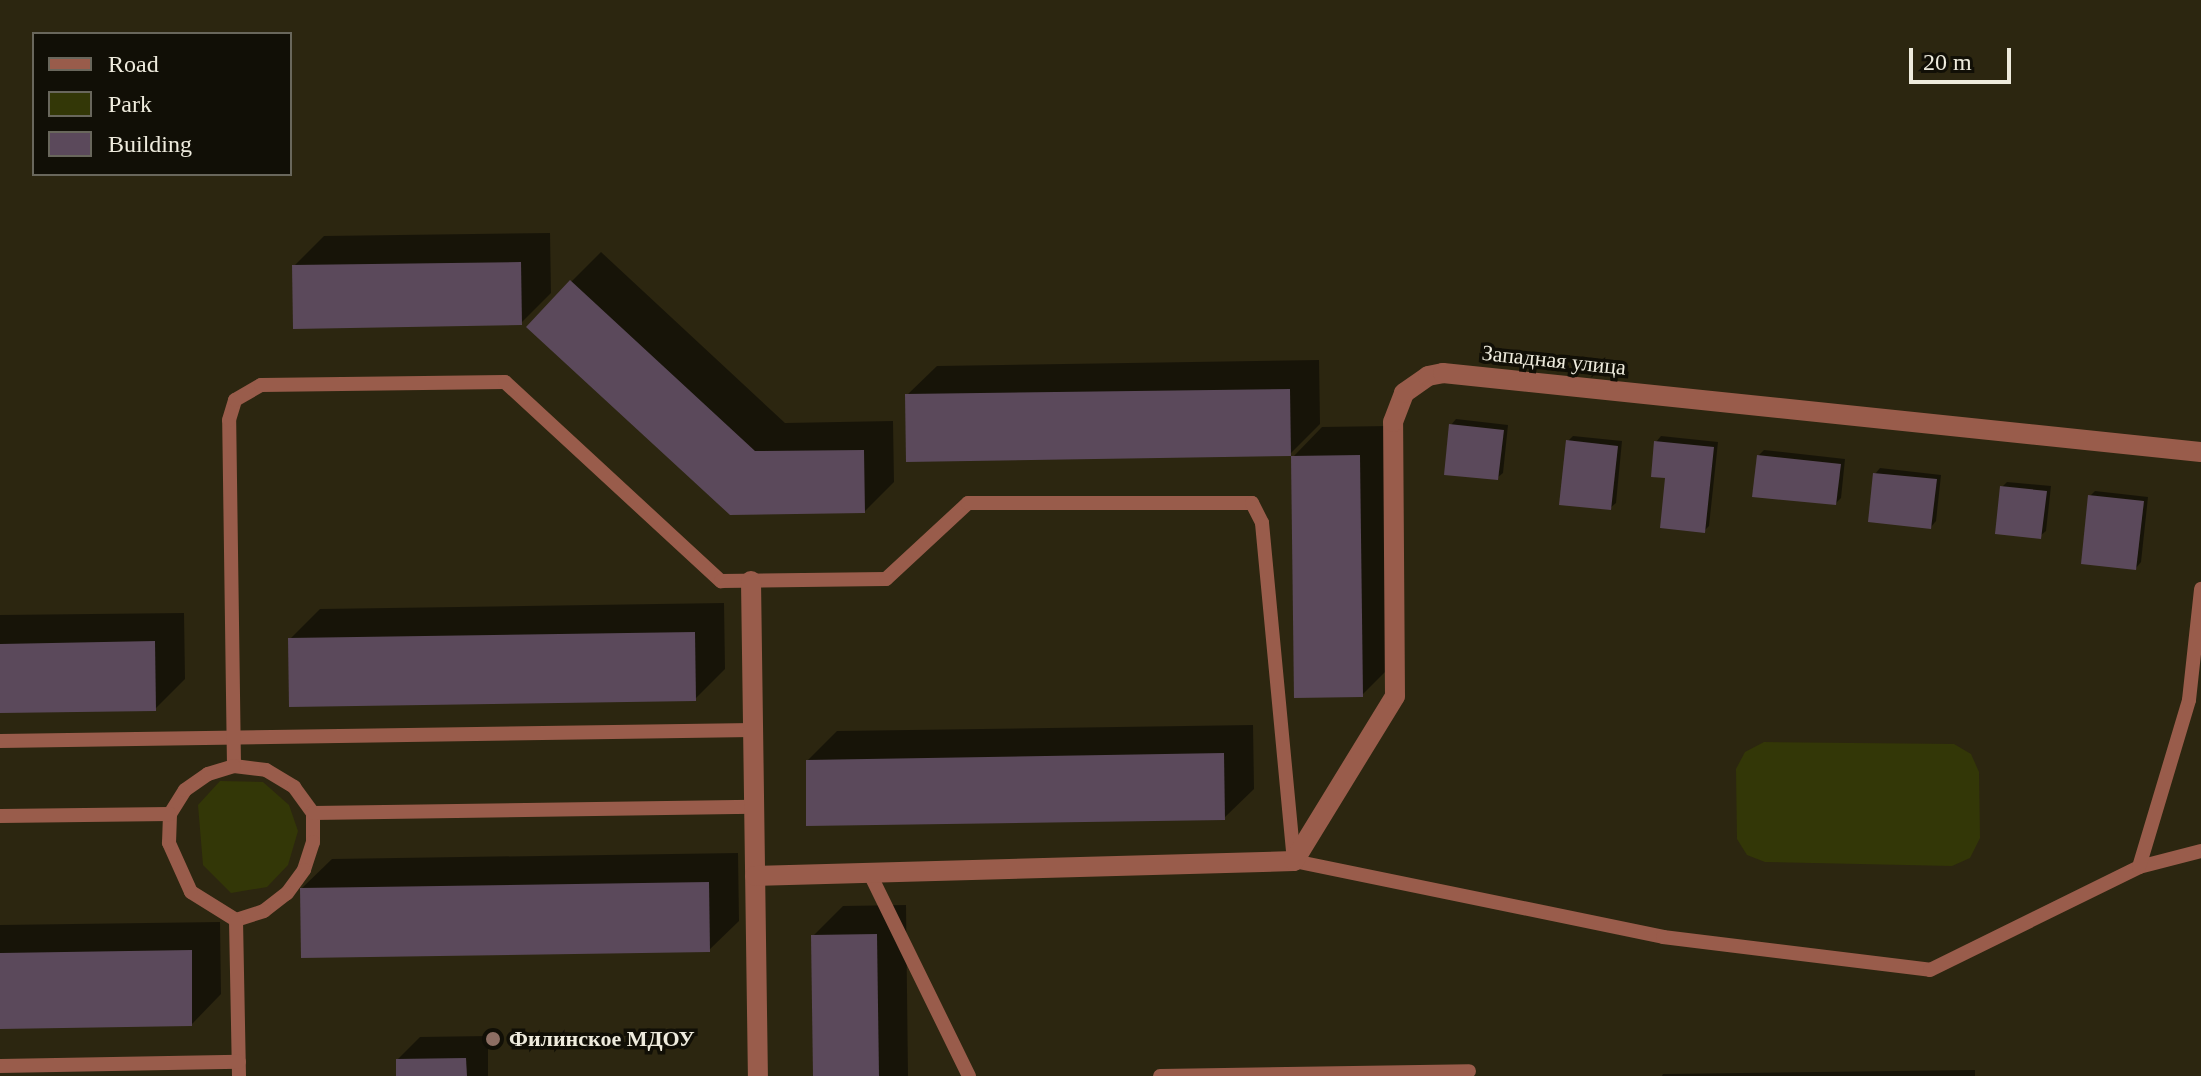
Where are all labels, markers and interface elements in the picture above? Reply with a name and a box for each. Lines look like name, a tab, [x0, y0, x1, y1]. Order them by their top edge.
legend	[32, 32, 292, 176]
scale bar	[1913, 32, 2015, 82]
text: 20 m	[1923, 49, 1972, 75]
text: Road	[108, 51, 159, 77]
text: Park	[108, 91, 152, 117]
text: Building	[108, 131, 192, 157]
street label: Западная улица	[1481, 339, 1627, 381]
place label: Филинское МДОУ	[509, 1026, 695, 1052]
marker: Филинское МДОУ	[484, 1030, 502, 1048]

